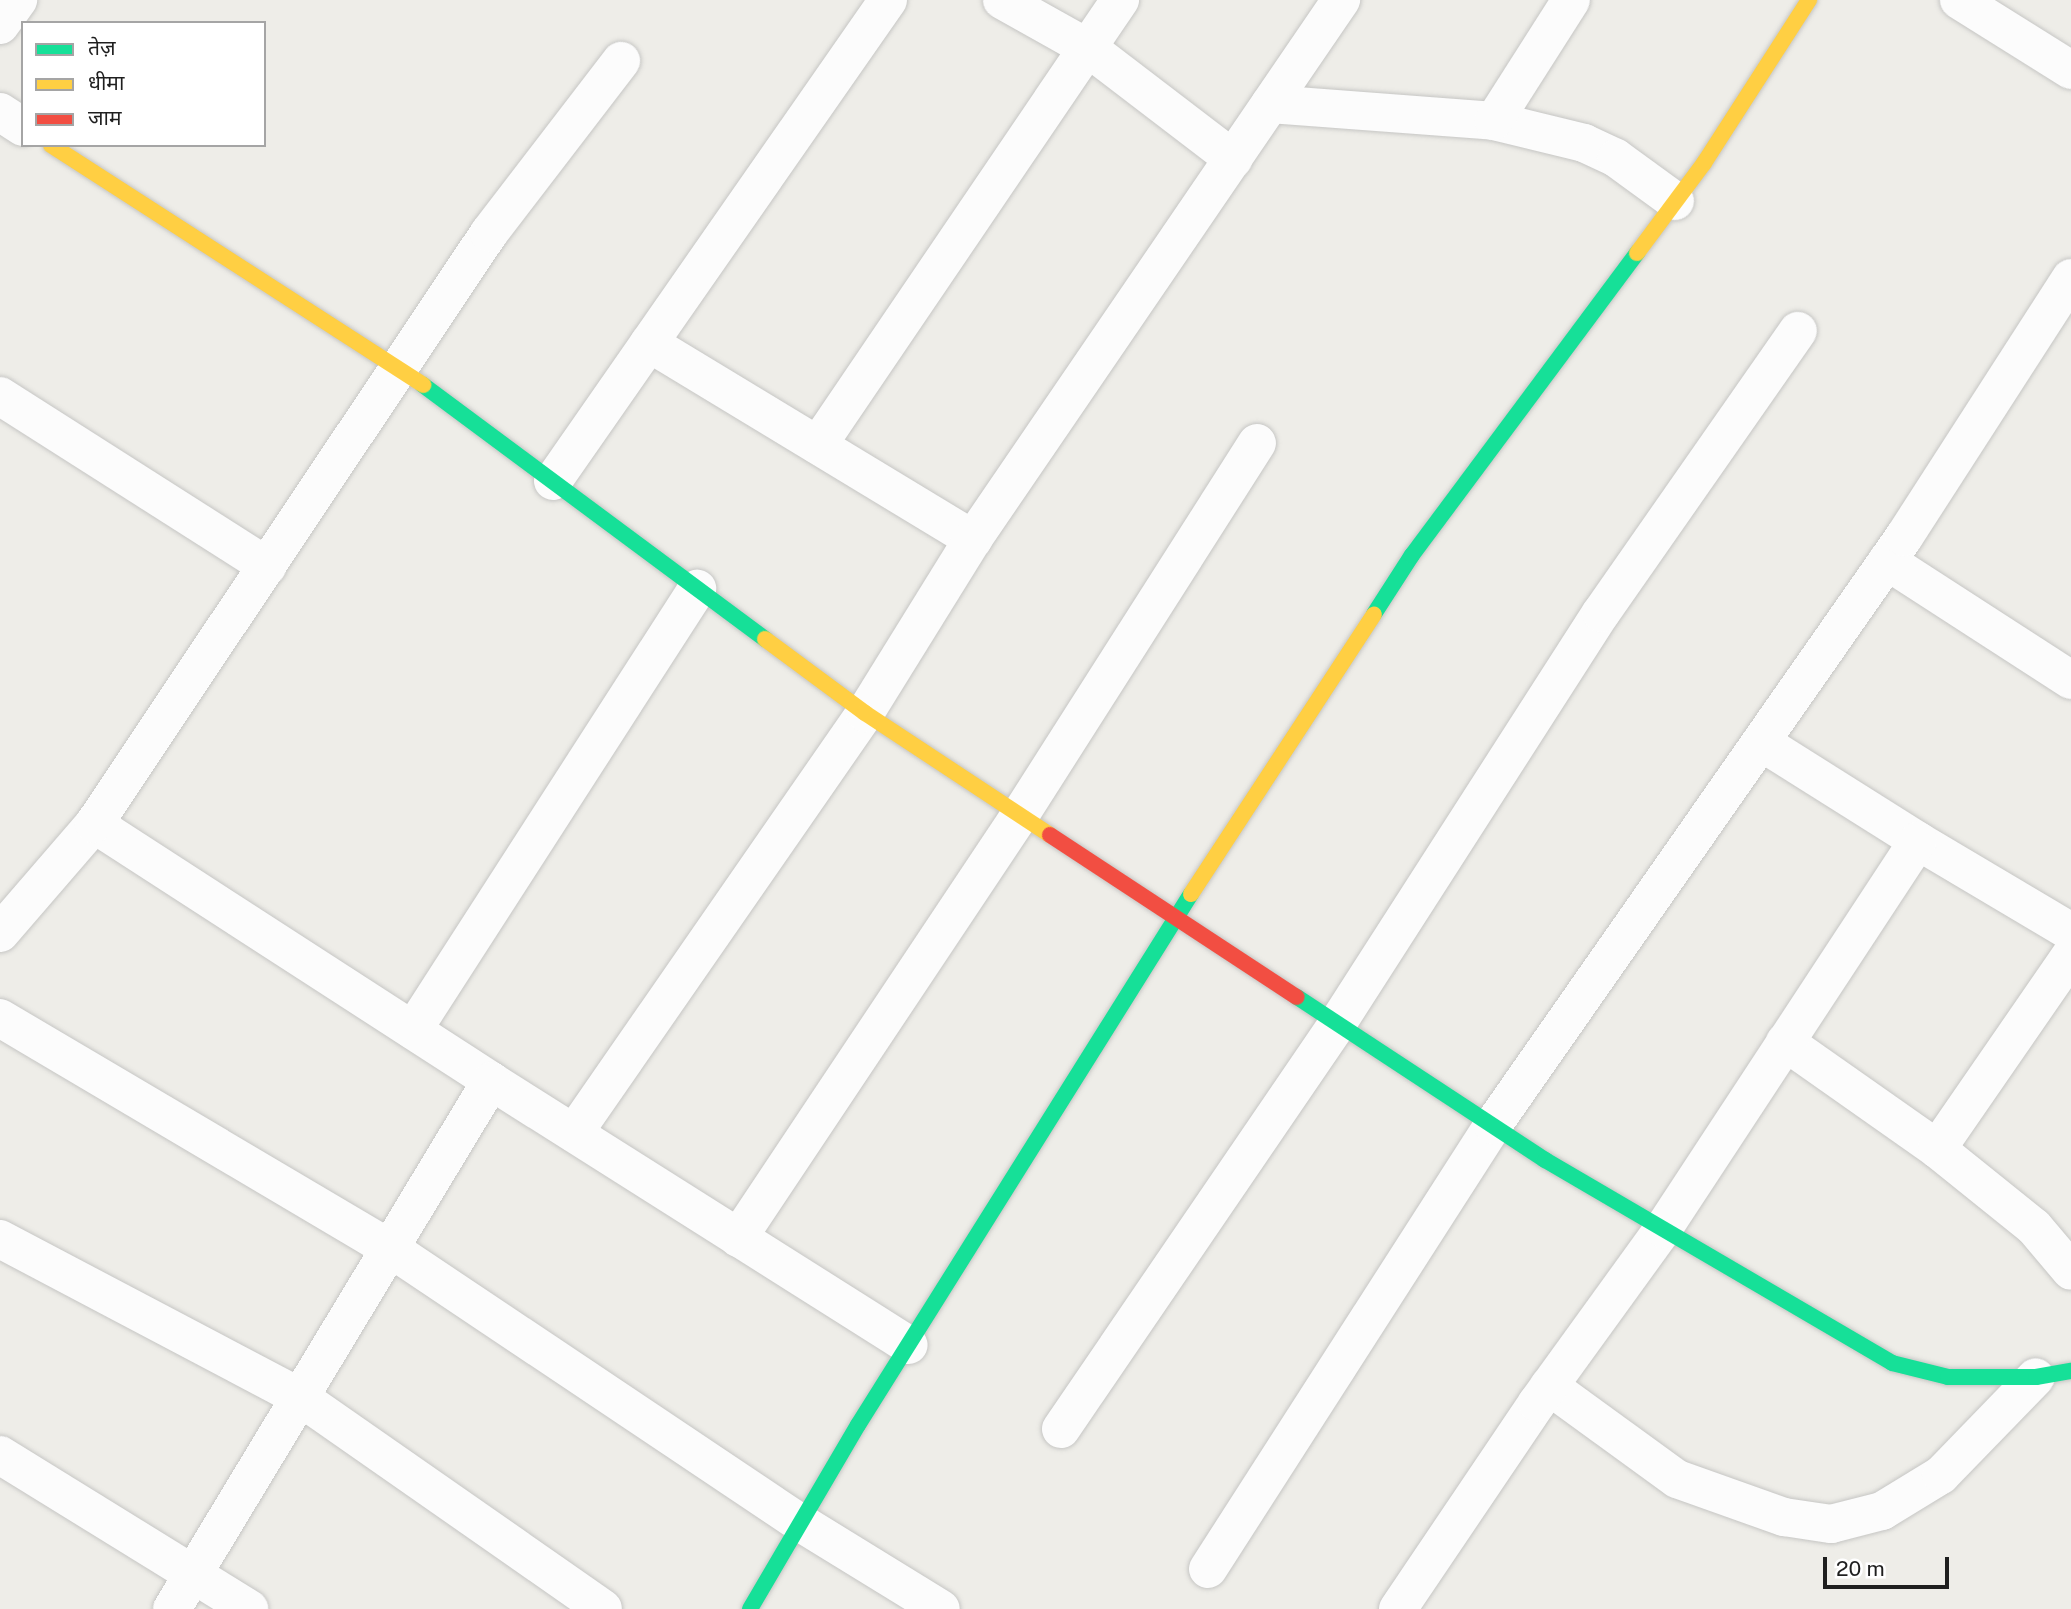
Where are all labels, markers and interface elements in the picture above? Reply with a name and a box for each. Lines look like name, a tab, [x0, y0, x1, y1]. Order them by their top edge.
legend	[21, 21, 266, 147]
text: तेज़	[88, 35, 116, 60]
text: धीमा	[88, 70, 124, 95]
text: जाम	[88, 105, 122, 130]
scale bar	[1826, 1542, 1952, 1586]
text: 20 m	[1836, 1556, 1885, 1581]

